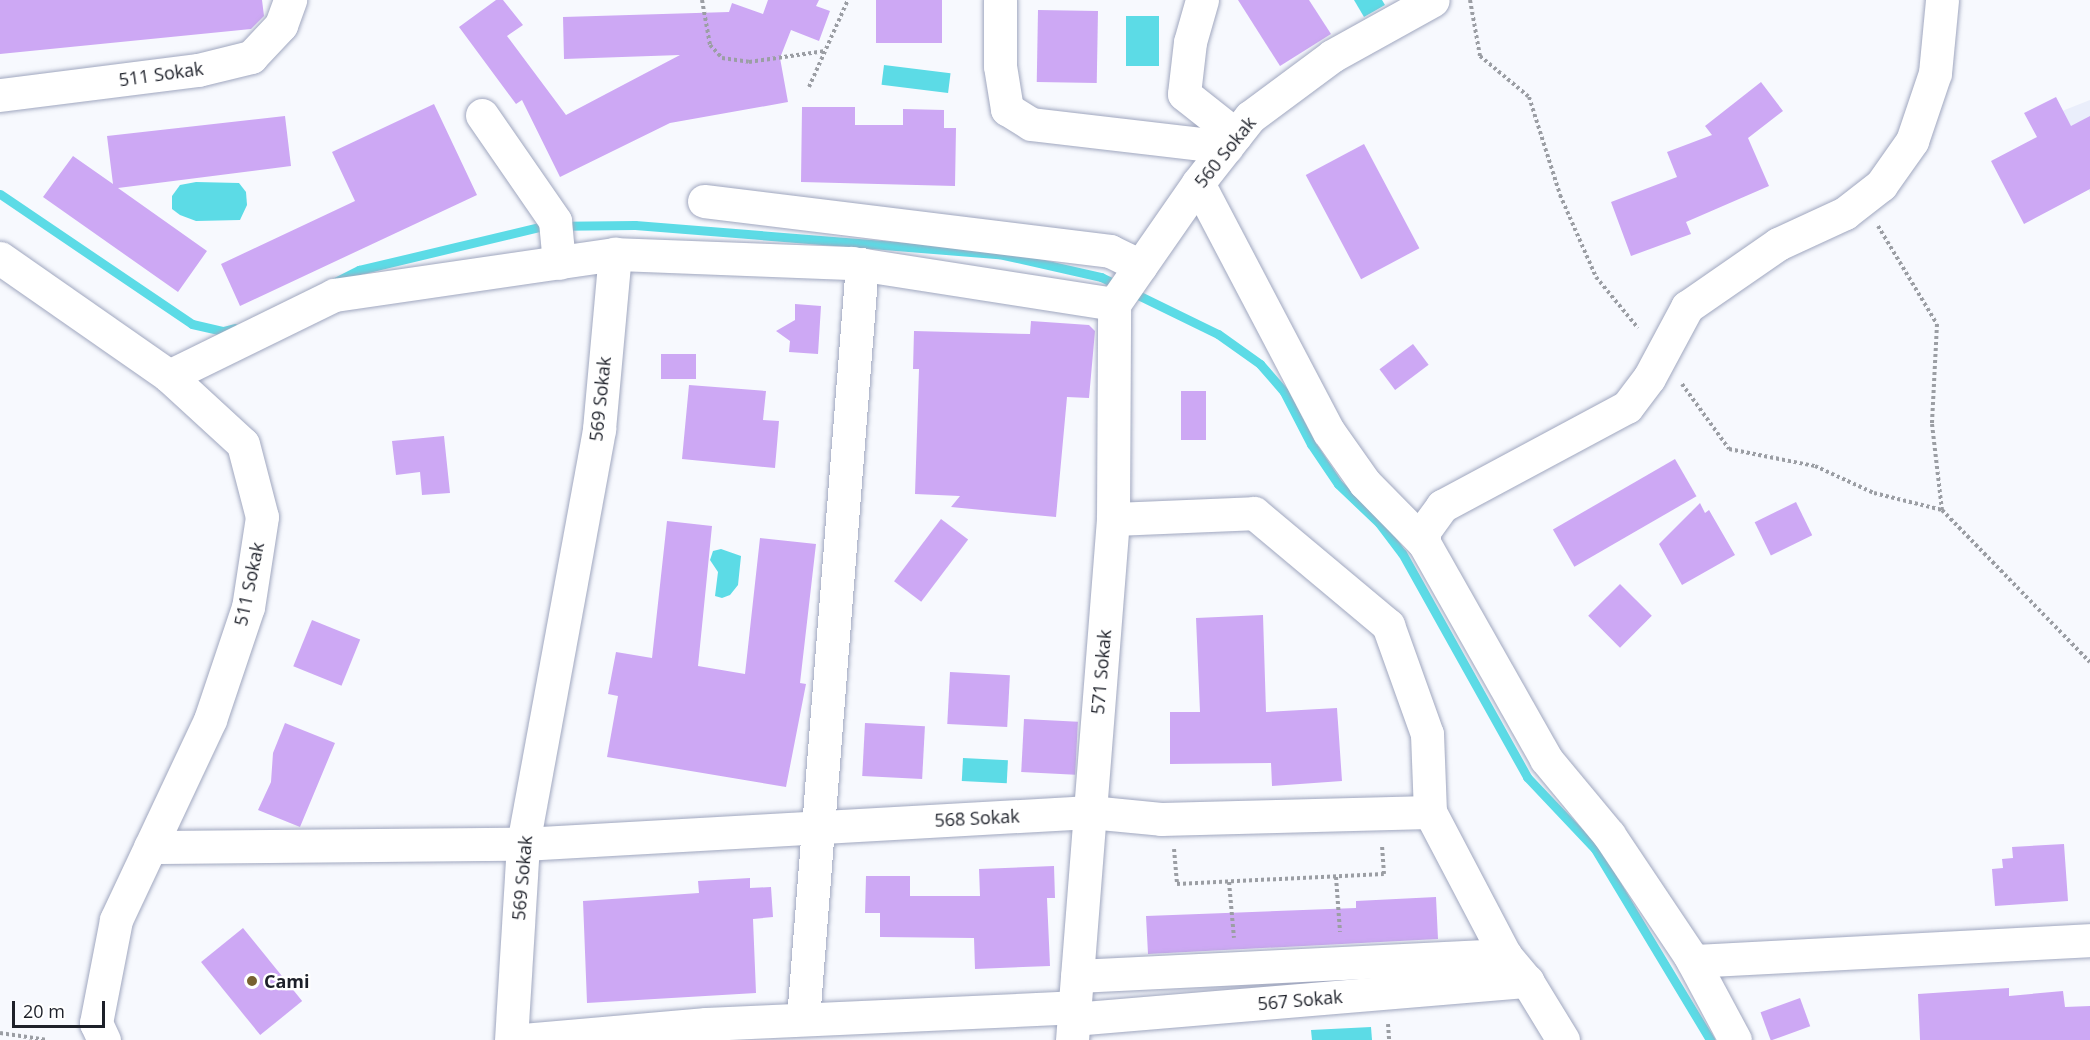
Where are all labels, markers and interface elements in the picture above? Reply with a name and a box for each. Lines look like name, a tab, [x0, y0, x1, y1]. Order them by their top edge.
street label: 511 Sokak	[117, 57, 205, 91]
street label: 560 Sokak	[1190, 112, 1260, 192]
street label: 569 Sokak	[585, 356, 615, 442]
street label: 511 Sokak	[230, 540, 268, 628]
street label: 571 Sokak	[1087, 629, 1115, 715]
street label: 568 Sokak	[934, 805, 1020, 831]
street label: 569 Sokak	[508, 835, 536, 921]
place label: Cami	[264, 970, 310, 992]
marker: Cami	[245, 974, 259, 988]
street label: 567 Sokak	[1257, 986, 1343, 1014]
scale bar	[15, 989, 108, 1027]
text: 20 m	[23, 999, 65, 1023]

